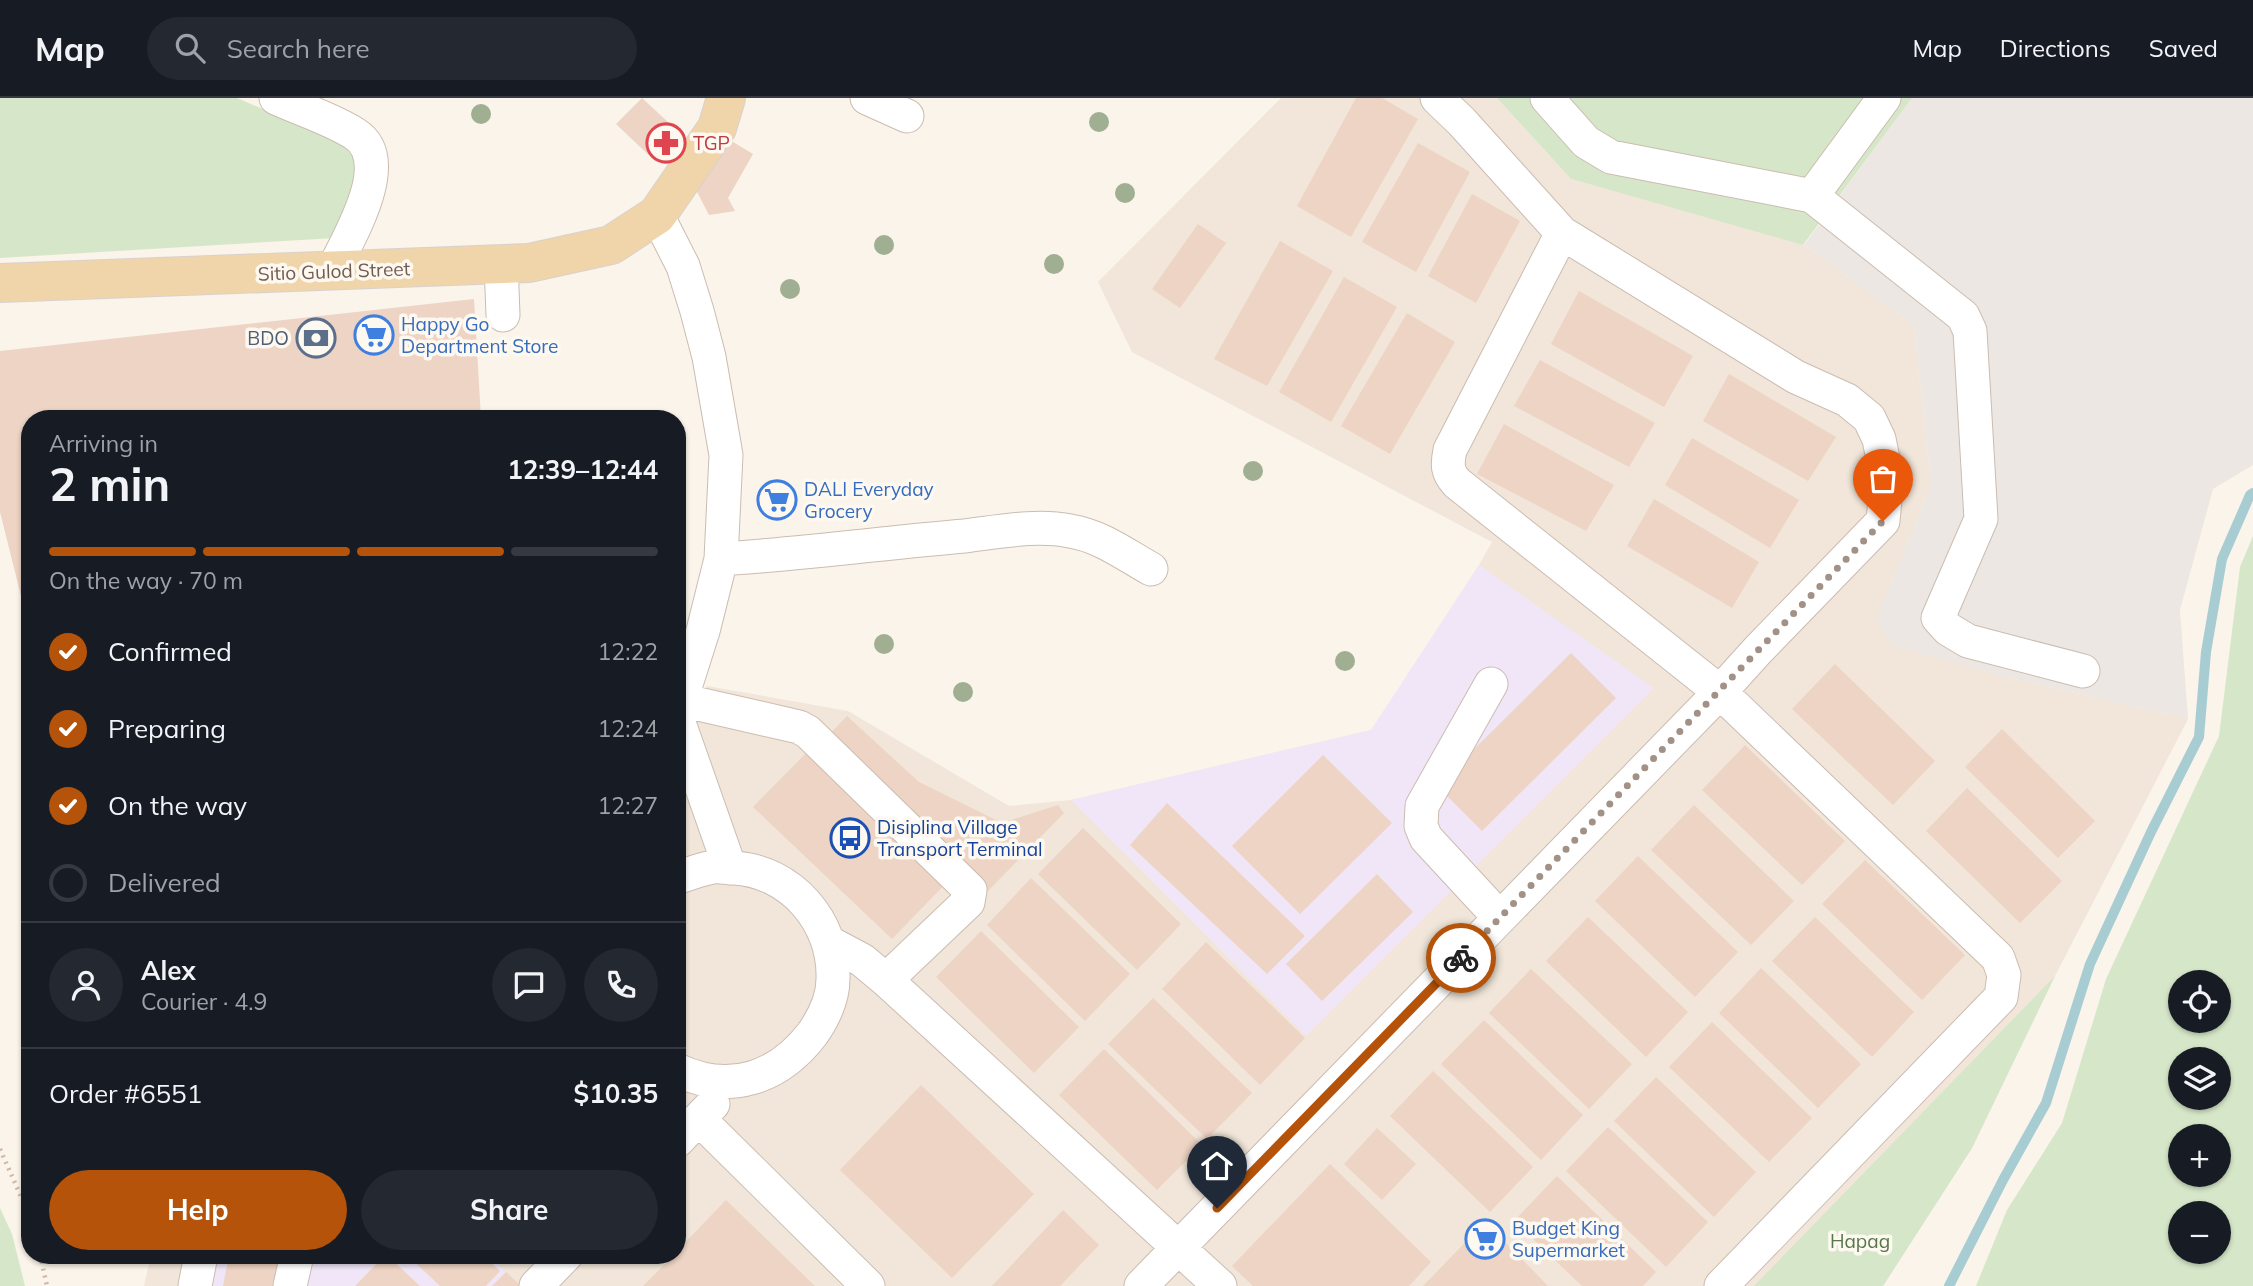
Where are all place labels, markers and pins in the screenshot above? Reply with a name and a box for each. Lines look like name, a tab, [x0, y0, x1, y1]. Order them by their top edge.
pharmacy icon: TGP	[645, 122, 687, 164]
place label: TGP	[693, 131, 730, 155]
place label: Happy Go Department Store	[401, 312, 558, 358]
supermarket icon: Happy Go Department Store	[353, 314, 395, 356]
bank icon: BDO	[295, 317, 337, 359]
place label: BDO	[247, 326, 289, 350]
pin	[1853, 449, 1913, 521]
place label: DALI Everyday Grocery	[804, 477, 934, 523]
supermarket icon: DALI Everyday Grocery	[756, 479, 798, 521]
place label: Disiplina Village Transport Terminal	[877, 815, 1043, 861]
bus stop icon: Disiplina Village Transport Terminal	[829, 817, 871, 859]
pin	[1187, 1136, 1247, 1208]
place label: Budget King Supermarket	[1512, 1216, 1625, 1262]
supermarket icon: Budget King Supermarket	[1464, 1218, 1506, 1260]

